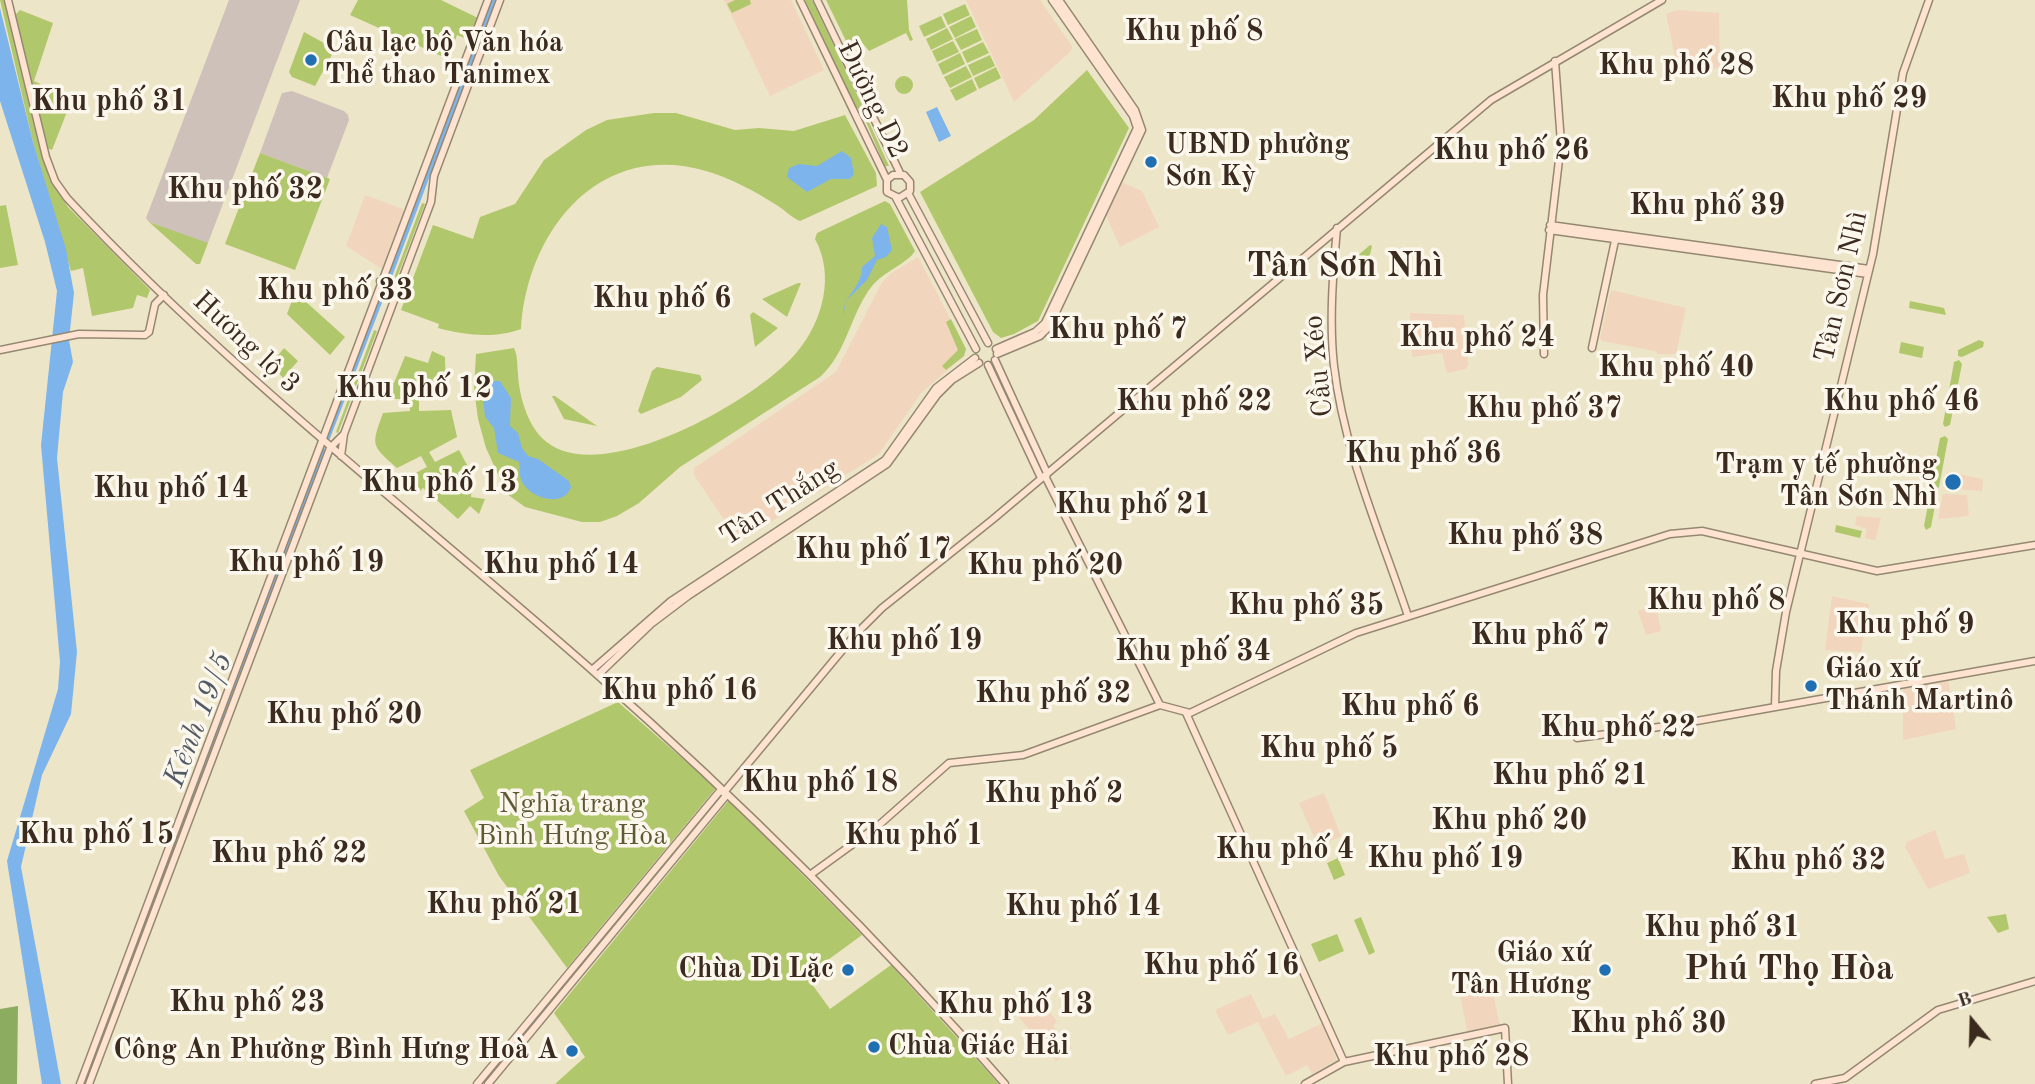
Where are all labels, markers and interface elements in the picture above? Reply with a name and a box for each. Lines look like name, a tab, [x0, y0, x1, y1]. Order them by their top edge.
district label: Khu phố 8	[1125, 14, 1263, 50]
place label: Câu lạc bộ Văn hóa Thể thao Tanimex	[325, 27, 563, 93]
street label: Đường D2	[829, 36, 915, 164]
district label: Khu phố 28	[1598, 48, 1754, 84]
marker: Câu lạc bộ Văn hóa Thể thao Tanimex	[303, 52, 319, 68]
district label: Khu phố 29	[1771, 81, 1927, 117]
district label: Khu phố 31	[31, 84, 187, 120]
place label: UBND phường Sơn Kỳ	[1165, 129, 1350, 195]
district label: Khu phố 26	[1433, 133, 1589, 169]
marker: UBND phường Sơn Kỳ	[1143, 154, 1159, 170]
district label: Khu phố 32	[167, 172, 323, 208]
district label: Khu phố 39	[1629, 188, 1785, 224]
street label: Tân Sơn Nhì	[1808, 208, 1876, 366]
district label: Tân Sơn Nhì	[1247, 246, 1443, 288]
district label: Khu phố 33	[257, 273, 413, 309]
district label: Khu phố 6	[593, 281, 731, 317]
street label: Hương lộ 3	[185, 285, 307, 401]
district label: Khu phố 7	[1049, 312, 1187, 348]
street label: Cầu Xéo	[1297, 313, 1341, 419]
district label: Khu phố 24	[1399, 320, 1555, 356]
district label: Khu phố 40	[1598, 350, 1754, 386]
district label: Khu phố 12	[336, 371, 492, 407]
district label: Khu phố 22	[1116, 384, 1272, 420]
district label: Khu phố 46	[1823, 384, 1979, 420]
district label: Khu phố 37	[1466, 391, 1622, 427]
district label: Khu phố 36	[1345, 436, 1501, 472]
place label: Trạm y tế phường Tân Sơn Nhì	[1715, 449, 1937, 515]
street label: Tân Thắng	[714, 452, 846, 554]
district label: Khu phố 13	[361, 465, 517, 501]
district label: Khu phố 14	[93, 471, 249, 507]
marker: Trạm y tế phường Tân Sơn Nhì	[1943, 472, 1963, 492]
district label: Khu phố 21	[1055, 487, 1211, 523]
district label: Khu phố 38	[1447, 518, 1603, 554]
district label: Khu phố 17	[795, 532, 951, 568]
district label: Khu phố 19	[228, 545, 384, 581]
district label: Khu phố 14	[483, 547, 639, 583]
district label: Khu phố 20	[967, 548, 1123, 584]
district label: Khu phố 8	[1647, 583, 1785, 619]
district label: Khu phố 35	[1228, 588, 1384, 624]
district label: Khu phố 9	[1836, 607, 1974, 643]
district label: Khu phố 7	[1471, 618, 1609, 654]
district label: Khu phố 19	[826, 623, 982, 659]
district label: Khu phố 34	[1115, 634, 1271, 670]
water label: Kênh 19/5	[157, 648, 241, 792]
place label: Giáo xứ Thánh Martinô	[1825, 653, 2013, 719]
district label: Khu phố 16	[601, 673, 757, 709]
district label: Khu phố 32	[975, 676, 1131, 712]
marker: Giáo xứ Thánh Martinô	[1803, 678, 1819, 694]
district label: Khu phố 6	[1341, 689, 1479, 725]
district label: Khu phố 20	[266, 697, 422, 733]
district label: Khu phố 22	[1540, 710, 1696, 746]
district label: Khu phố 5	[1260, 731, 1398, 767]
district label: Khu phố 21	[1492, 758, 1648, 794]
district label: Khu phố 18	[742, 765, 898, 801]
district label: Khu phố 2	[985, 776, 1123, 812]
park label: Nghĩa trang Bình Hưng Hòa	[477, 788, 667, 854]
district label: Khu phố 20	[1431, 803, 1587, 839]
district label: Khu phố 15	[18, 817, 174, 853]
district label: Khu phố 1	[845, 818, 983, 854]
district label: Khu phố 4	[1216, 832, 1354, 868]
district label: Khu phố 22	[211, 836, 367, 872]
district label: Khu phố 19	[1367, 841, 1523, 877]
district label: Khu phố 32	[1730, 843, 1886, 879]
district label: Khu phố 21	[426, 887, 582, 923]
district label: Khu phố 14	[1005, 889, 1161, 925]
district label: Khu phố 31	[1644, 910, 1800, 946]
place label: Giáo xứ Tân Hương	[1450, 937, 1591, 1003]
district label: Khu phố 16	[1143, 948, 1299, 984]
district label: Phú Thọ Hòa	[1684, 949, 1894, 991]
place label: Chùa Di Lặc	[678, 953, 834, 987]
marker: Chùa Di Lặc	[840, 962, 856, 978]
marker: Giáo xứ Tân Hương	[1597, 962, 1613, 978]
district label: Khu phố 23	[169, 985, 325, 1021]
north arrow	[1937, 986, 2007, 1056]
district label: Khu phố 13	[937, 987, 1093, 1023]
text: B	[1956, 989, 1974, 1012]
district label: Khu phố 30	[1570, 1006, 1726, 1042]
place label: Chùa Giác Hải	[888, 1030, 1069, 1064]
place label: Công An Phường Bình Hưng Hoà A	[113, 1034, 558, 1068]
marker: Chùa Giác Hải	[866, 1039, 882, 1055]
district label: Khu phố 28	[1373, 1039, 1529, 1075]
marker: Công An Phường Bình Hưng Hoà A	[564, 1043, 580, 1059]

